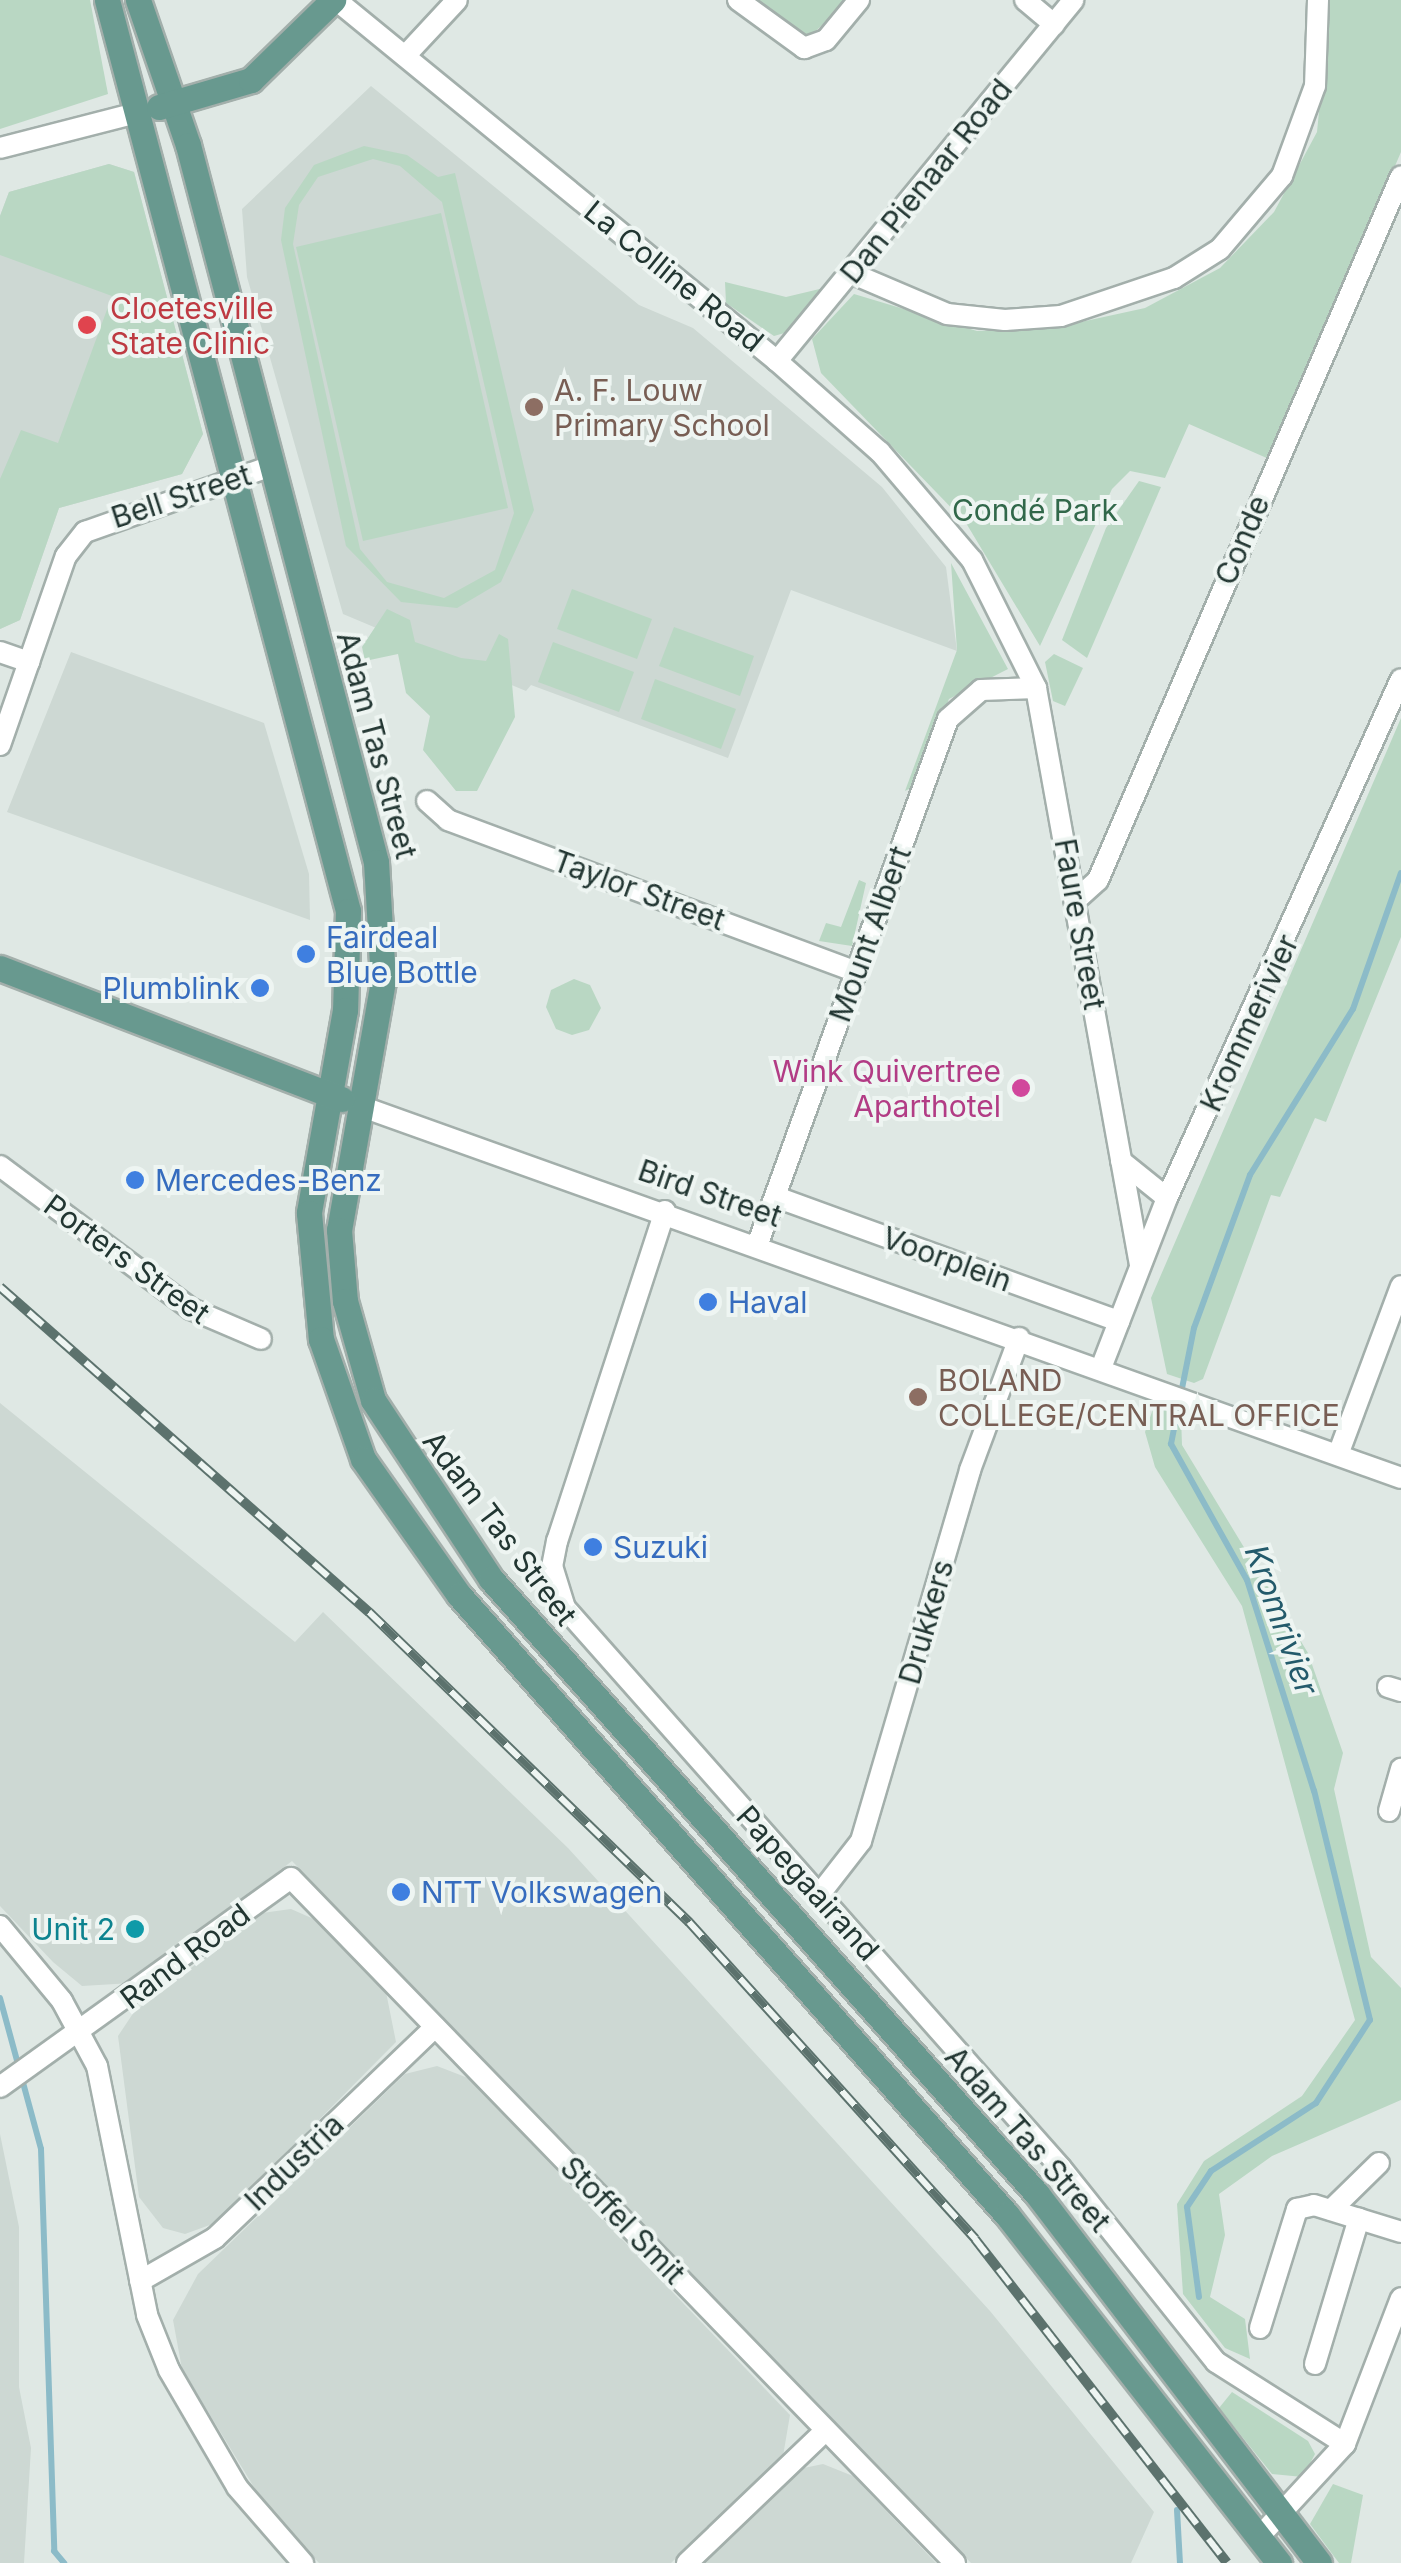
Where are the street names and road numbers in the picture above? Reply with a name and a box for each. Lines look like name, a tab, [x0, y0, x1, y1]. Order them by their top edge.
street label: Dan Pienaar Road	[833, 72, 1019, 290]
street label: La Colline Road	[577, 193, 771, 359]
street label: Bell Street	[107, 457, 255, 535]
street label: Conde	[1207, 490, 1277, 590]
street label: Adam Tas Street	[329, 628, 425, 862]
street label: Faure Street	[1047, 836, 1113, 1012]
street label: Mount Albert	[822, 841, 918, 1027]
street label: Taylor Street	[548, 842, 730, 938]
street label: Krommerivier	[1192, 929, 1306, 1117]
street label: Bird Street	[634, 1152, 786, 1234]
street label: Porters Street	[37, 1187, 217, 1331]
street label: Voorplein	[877, 1219, 1017, 1299]
street label: Adam Tas Street	[415, 1424, 585, 1632]
street label: Drukkers	[891, 1556, 961, 1688]
street label: Papegaairand	[729, 1798, 887, 1968]
street label: Rand Road	[113, 1896, 257, 2016]
street label: Adam Tas Street	[938, 2039, 1118, 2239]
street label: Industria	[237, 2106, 351, 2218]
street label: Stoffel Smit	[554, 2149, 692, 2291]

